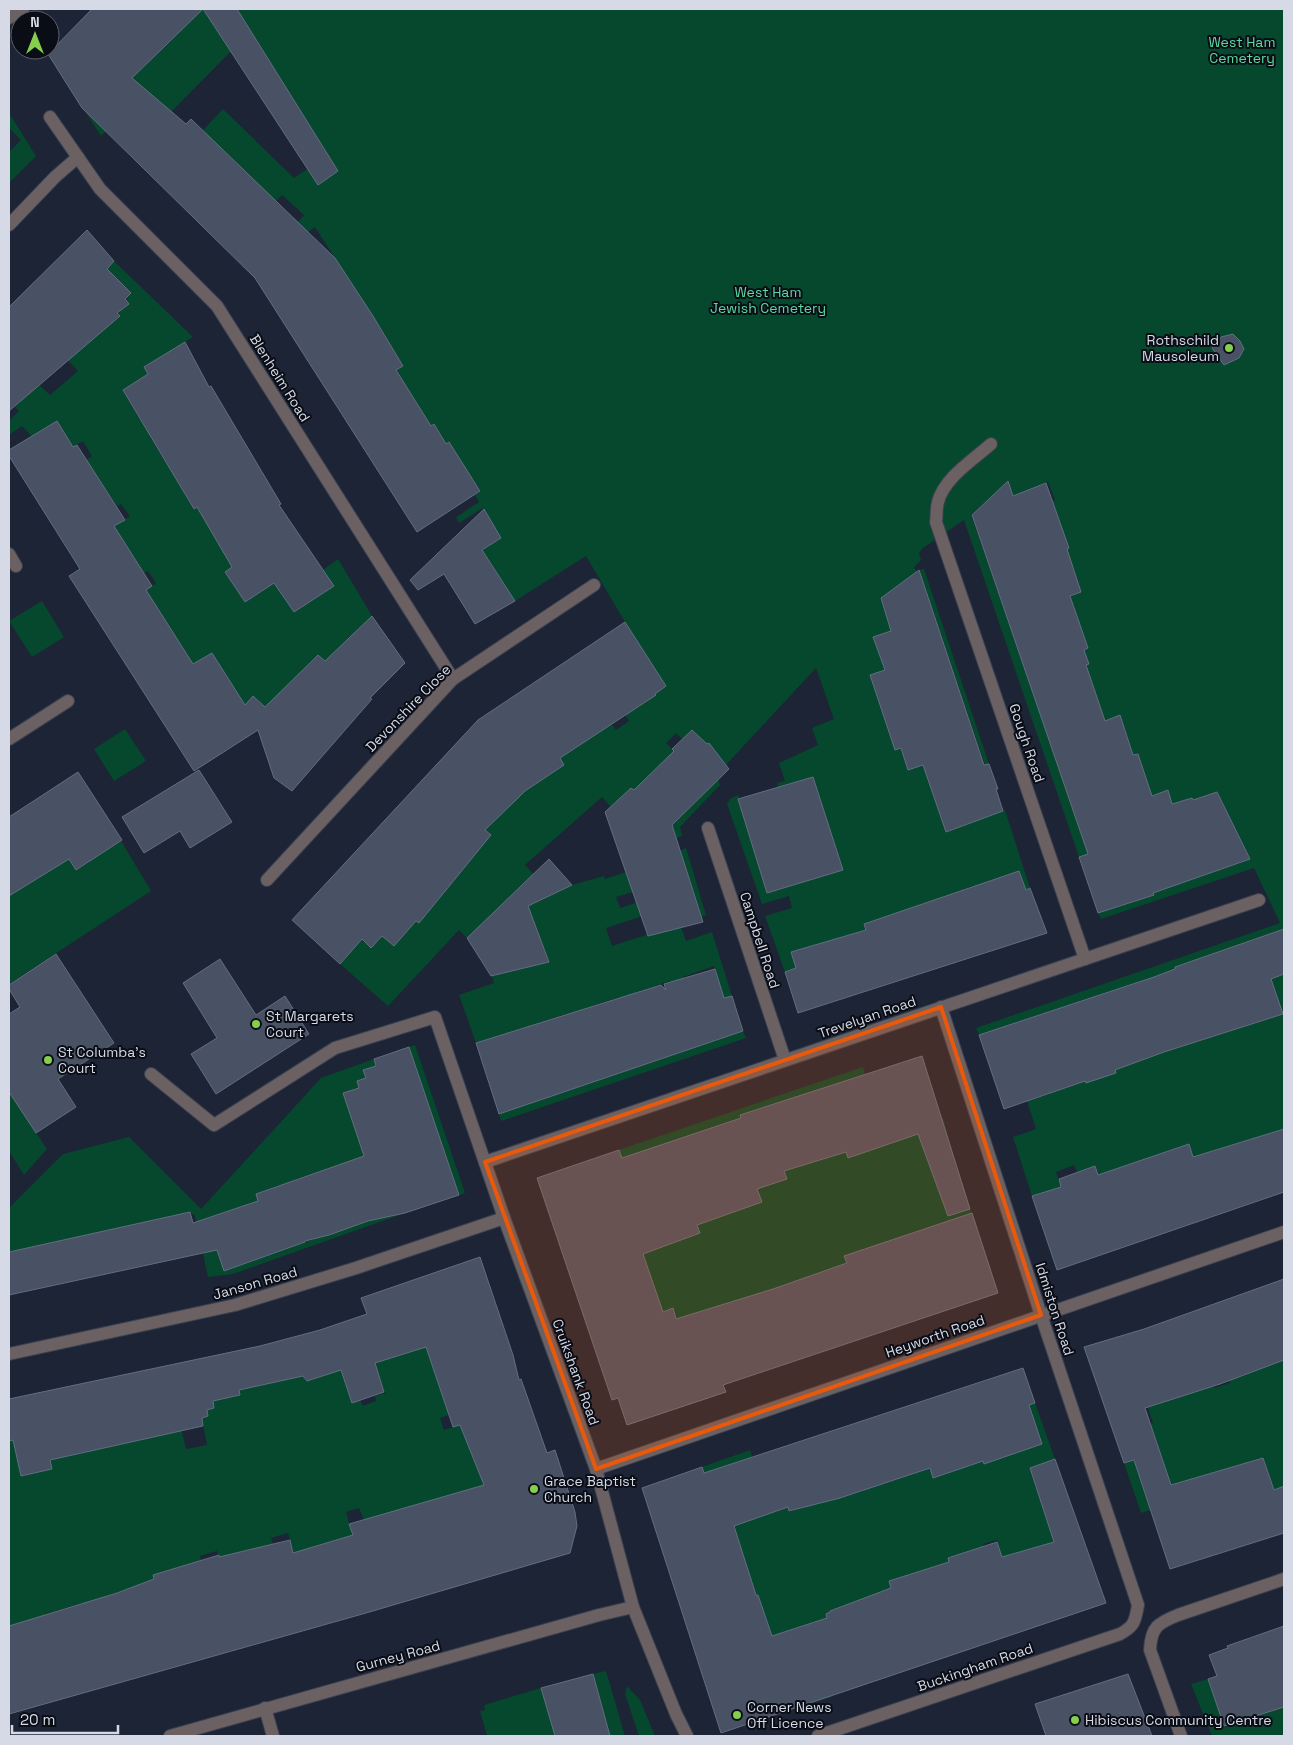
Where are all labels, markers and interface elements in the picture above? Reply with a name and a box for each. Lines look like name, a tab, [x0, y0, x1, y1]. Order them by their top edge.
north arrow	[10, 10, 60, 60]
text: N	[30, 13, 40, 31]
park label: West Ham Cemetery	[1209, 33, 1275, 67]
park label: West Ham Jewish Cemetery	[710, 283, 826, 317]
street label: Blenheim Road	[246, 331, 314, 425]
place label: Rothschild Mausoleum	[1142, 331, 1219, 365]
marker: Rothschild Mausoleum	[1223, 342, 1235, 354]
street label: Devonshire Close	[362, 660, 454, 756]
street label: Gough Road	[1005, 701, 1049, 785]
street label: Campbell Road	[736, 890, 784, 990]
street label: Trevelyan Road	[816, 992, 918, 1042]
place label: St Margarets Court	[266, 1007, 354, 1041]
marker: St Margarets Court	[250, 1018, 262, 1030]
place label: St Columba's Court	[58, 1043, 146, 1077]
marker: St Columba's Court	[42, 1054, 54, 1066]
street label: Idmiston Road	[1032, 1260, 1078, 1358]
street label: Janson Road	[211, 1262, 299, 1304]
street label: Heyworth Road	[883, 1311, 987, 1361]
street label: Cruikshank Road	[548, 1316, 604, 1428]
place label: Grace Baptist Church	[544, 1472, 636, 1506]
marker: Grace Baptist Church	[528, 1483, 540, 1495]
street label: Gurney Road	[354, 1636, 442, 1676]
street label: Buckingham Road	[915, 1639, 1035, 1695]
place label: Corner News Off Licence	[747, 1698, 832, 1732]
scale bar	[12, 1702, 119, 1734]
marker: Corner News Off Licence	[731, 1709, 743, 1721]
text: 20 m	[20, 1710, 55, 1729]
place label: Hibiscus Community Centre	[1085, 1711, 1272, 1729]
marker: Hibiscus Community Centre	[1069, 1714, 1081, 1726]

